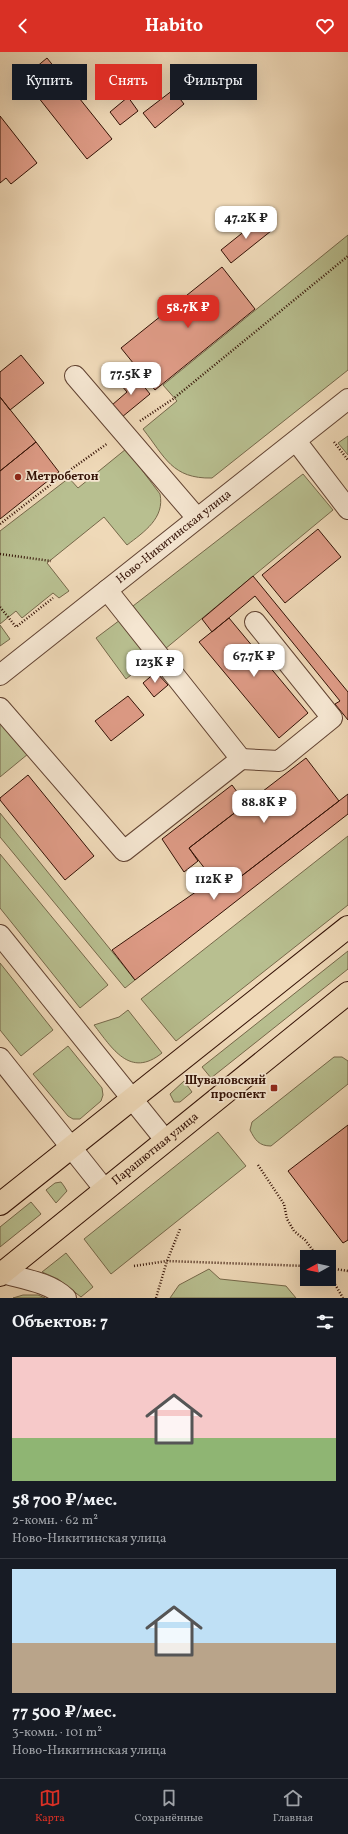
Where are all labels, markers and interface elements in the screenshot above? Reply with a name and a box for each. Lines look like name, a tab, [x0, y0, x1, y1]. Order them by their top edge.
text: Habito	[145, 14, 203, 39]
icon: back	[12, 15, 34, 37]
icon: heart	[314, 15, 336, 37]
chip: Купить	[12, 64, 87, 100]
chip: Снять	[95, 64, 162, 100]
chip: Фильтры	[170, 64, 257, 100]
pin: 47.2K ₽	[209, 206, 283, 240]
text: 47.2K ₽	[224, 210, 268, 228]
pin: 58.7K ₽	[151, 295, 225, 329]
text: 58.7K ₽	[166, 299, 210, 317]
pin: 77.5K ₽	[94, 362, 168, 396]
text: 77.5K ₽	[110, 366, 152, 384]
place label: Метробетон	[26, 469, 99, 485]
marker: Метробетон	[13, 472, 23, 482]
street label: Ново-Никитинская улица	[113, 486, 235, 588]
pin: 67.7K ₽	[217, 644, 291, 678]
text: 67.7K ₽	[233, 648, 275, 666]
pin: 123K ₽	[122, 650, 188, 684]
text: 123K ₽	[135, 654, 175, 672]
pin: 88.8K ₽	[227, 790, 301, 824]
text: 88.8K ₽	[241, 794, 287, 812]
pin: 112K ₽	[181, 867, 247, 901]
text: 112K ₽	[195, 871, 233, 889]
place label: Шуваловский проспект	[185, 1073, 266, 1103]
marker: Шуваловский проспект	[269, 1083, 279, 1093]
street label: Парашютная улица	[109, 1109, 202, 1189]
north arrow	[300, 1250, 336, 1286]
map controls	[300, 1250, 336, 1286]
text: Объектов: 7	[12, 1311, 108, 1334]
icon: filters	[314, 1311, 336, 1333]
icon: home	[138, 1383, 210, 1455]
text: 58 700 ₽/мес.	[12, 1489, 117, 1512]
text: 2-комн. · 62 m²	[12, 1512, 98, 1530]
text: Ново-Никитинская улица	[12, 1530, 167, 1548]
icon: home	[138, 1595, 210, 1667]
text: 77 500 ₽/мес.	[12, 1701, 117, 1724]
text: 3-комн. · 101 m²	[12, 1724, 102, 1742]
text: Ново-Никитинская улица	[12, 1742, 167, 1760]
tab: Карта	[35, 1787, 65, 1826]
tab: Сохранённые	[134, 1787, 203, 1826]
tab: Главная	[273, 1787, 313, 1826]

